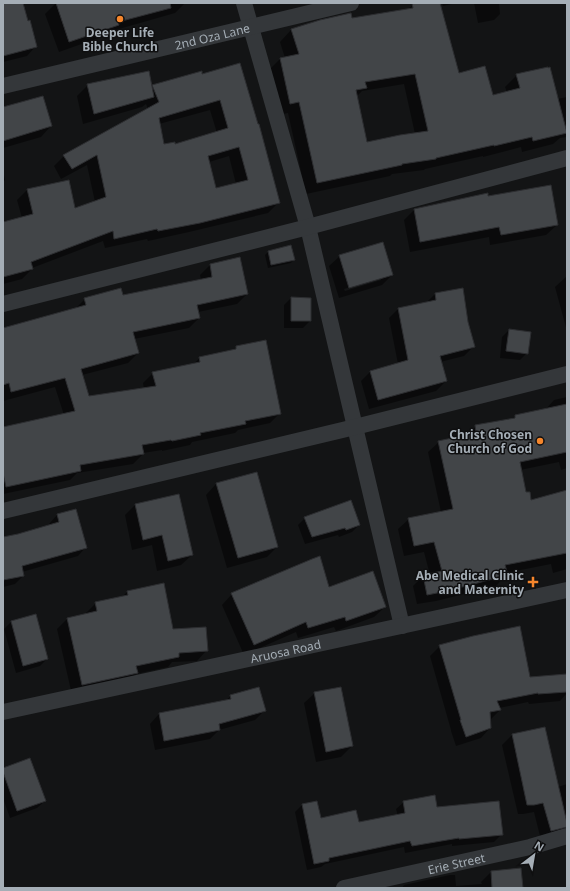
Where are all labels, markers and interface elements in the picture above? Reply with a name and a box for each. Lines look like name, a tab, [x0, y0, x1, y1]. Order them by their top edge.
marker: Deeper Life Bible Church	[115, 14, 125, 24]
street label: 2nd Oza Lane	[173, 19, 252, 53]
place label: Deeper Life Bible Church	[82, 24, 158, 55]
place label: Christ Chosen Church of God	[447, 426, 532, 457]
marker: Christ Chosen Church of God	[535, 436, 545, 446]
place label: Abe Medical Clinic and Maternity	[416, 567, 524, 598]
marker: Abe Medical Clinic and Maternity	[527, 576, 539, 588]
street label: Aruosa Road	[249, 635, 322, 667]
north arrow	[514, 835, 554, 875]
text: N	[532, 837, 547, 855]
street label: Erie Street	[426, 849, 487, 878]

